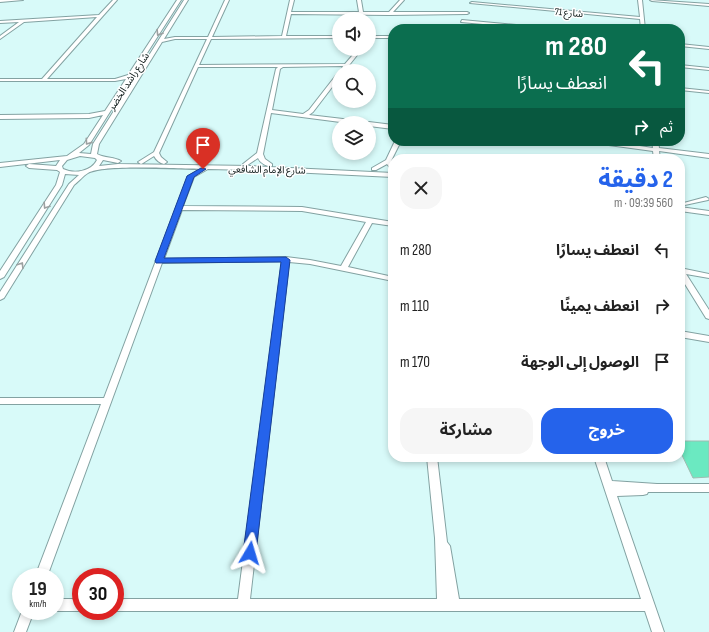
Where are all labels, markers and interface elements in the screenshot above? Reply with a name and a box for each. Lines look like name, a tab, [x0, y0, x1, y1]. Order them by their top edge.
street label: شارع 71	[554, 6, 584, 21]
map controls	[332, 12, 376, 160]
button: sound	[332, 12, 376, 56]
one-way arrow	[156, 29, 164, 36]
text: 280 m	[545, 30, 607, 63]
icon: left	[621, 40, 673, 92]
street label: شارع راشد الخضر	[105, 50, 153, 114]
button: search	[332, 64, 376, 108]
text: انعطف يسارًا	[517, 73, 607, 94]
button: layers	[332, 116, 376, 160]
icon: right	[630, 116, 652, 138]
text: ثم	[660, 118, 673, 137]
pin	[186, 128, 220, 169]
icon: arrive	[192, 134, 214, 156]
one-way arrow	[86, 137, 93, 144]
street label: شارع الإمام الشافعي	[228, 163, 306, 179]
text: 2 دقيقة	[598, 165, 673, 194]
button: close	[400, 167, 442, 209]
text: 560 m · 09:39	[614, 195, 673, 211]
one-way arrow	[43, 202, 51, 209]
icon: left	[651, 239, 673, 261]
text: 280 m	[400, 241, 431, 260]
text: انعطف يسارًا	[556, 241, 639, 260]
one-way arrow	[16, 262, 23, 269]
icon: right	[651, 295, 673, 317]
text: 110 m	[400, 297, 429, 316]
text: انعطف يمينًا	[560, 297, 639, 316]
icon: arrive	[651, 351, 673, 373]
text: 170 m	[400, 353, 430, 372]
text: الوصول إلى الوجهة	[521, 353, 639, 372]
button: مشاركة	[400, 408, 533, 454]
button: خروج	[541, 408, 673, 454]
position arrow	[229, 532, 271, 574]
speed limit sign: 30	[72, 568, 124, 620]
text: 19	[29, 577, 47, 601]
text: km/h	[29, 598, 47, 610]

